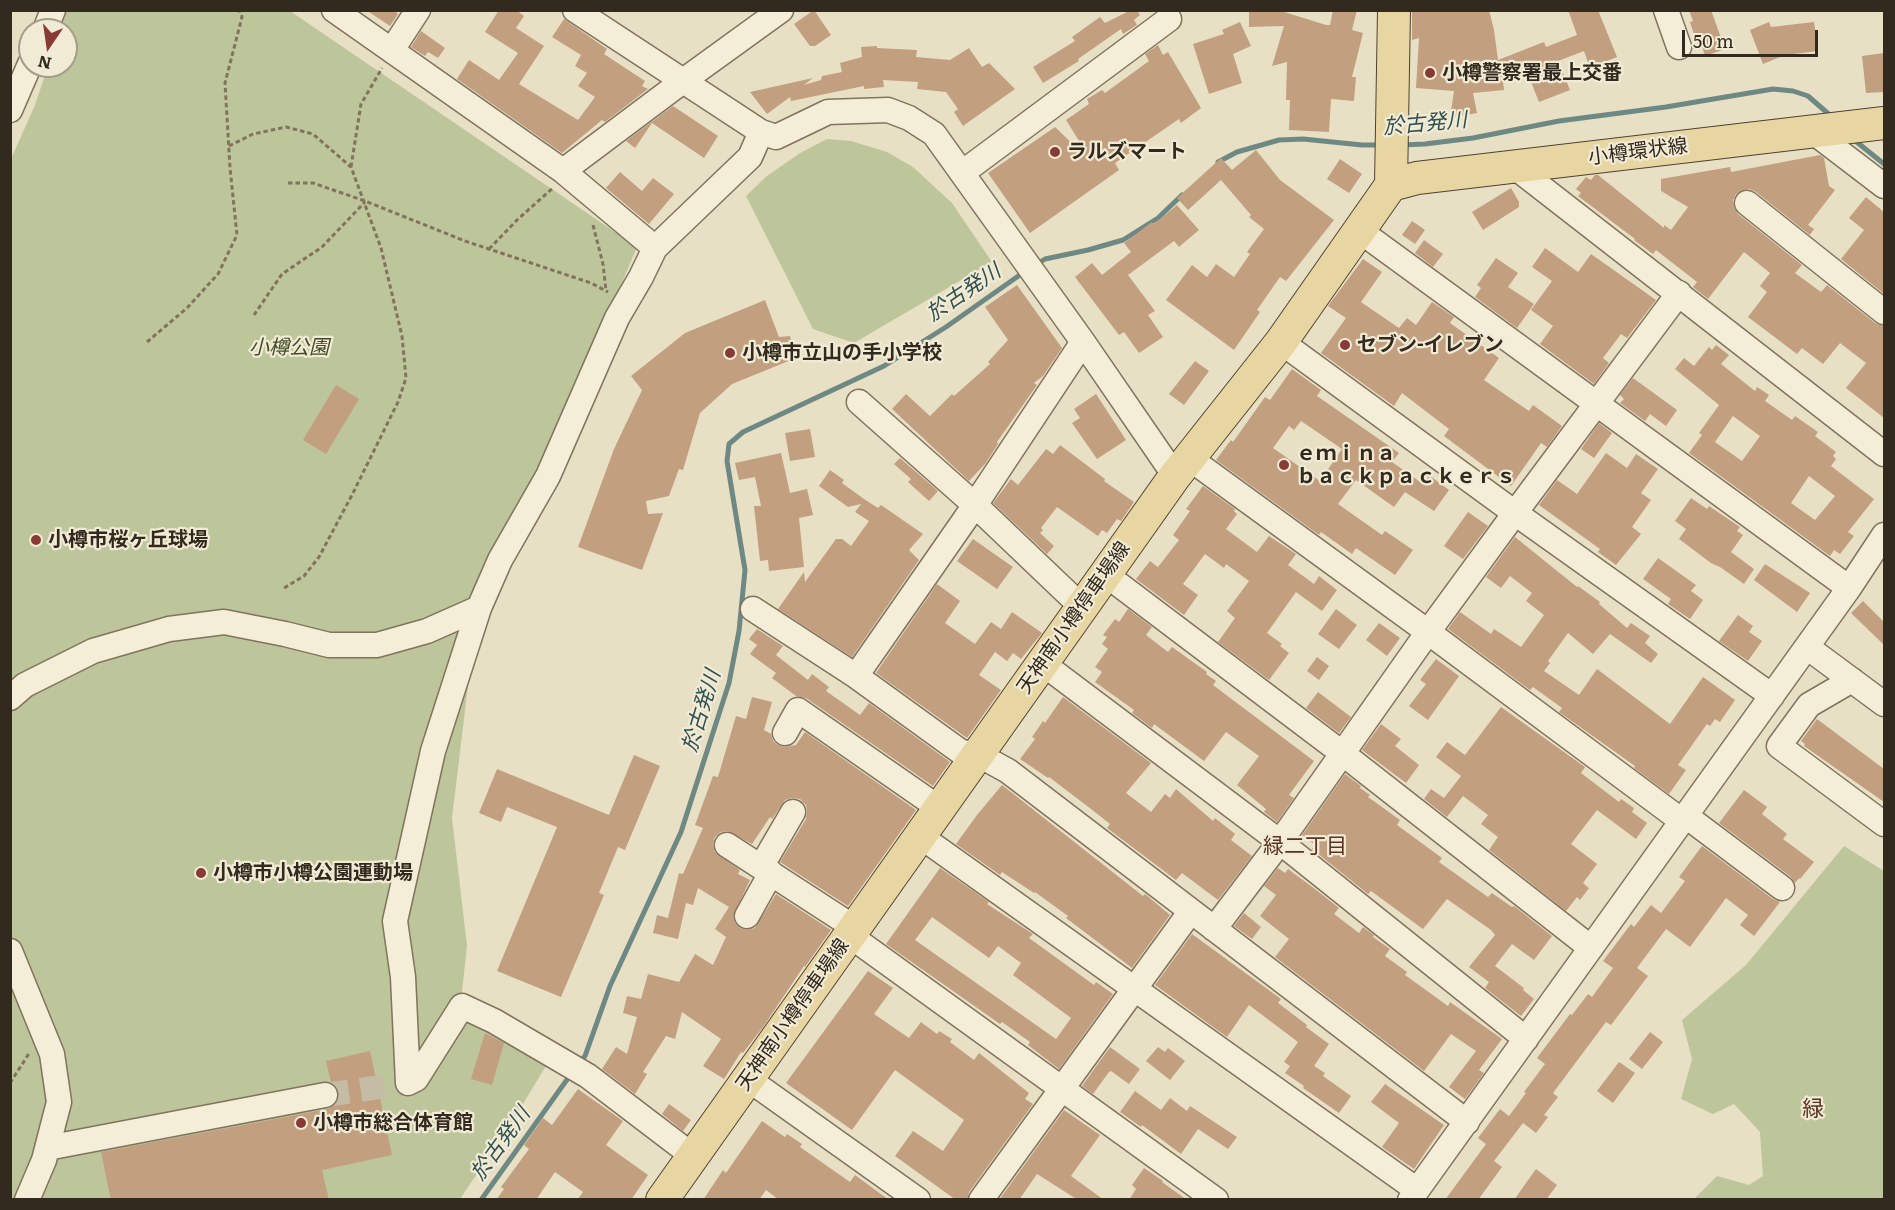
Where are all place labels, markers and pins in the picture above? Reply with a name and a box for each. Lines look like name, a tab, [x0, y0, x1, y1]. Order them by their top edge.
place label: 小樽警察署最上交番	[1442, 61, 1622, 85]
marker: 小樽警察署最上交番	[1423, 66, 1437, 80]
place label: ラルズマート	[1067, 140, 1187, 164]
marker: ラルズマート	[1048, 145, 1062, 159]
place label: セブン-イレブン	[1357, 333, 1504, 357]
marker: セブン-イレブン	[1338, 338, 1352, 352]
place label: 小樽市立山の手小学校	[742, 341, 942, 365]
marker: 小樽市立山の手小学校	[723, 346, 737, 360]
place label: ｅｍｉｎａ ｂａｃｋｐａｃｋｅｒｓ	[1296, 442, 1516, 489]
marker: ｅｍｉｎａ ｂａｃｋｐａｃｋｅｒｓ	[1277, 458, 1291, 472]
place label: 小樽市桜ヶ丘球場	[48, 528, 208, 552]
marker: 小樽市桜ヶ丘球場	[29, 533, 43, 547]
place label: 小樽市小樽公園運動場	[213, 861, 413, 885]
marker: 小樽市小樽公園運動場	[194, 866, 208, 880]
place label: 小樽市総合体育館	[313, 1111, 473, 1135]
marker: 小樽市総合体育館	[294, 1116, 308, 1130]

